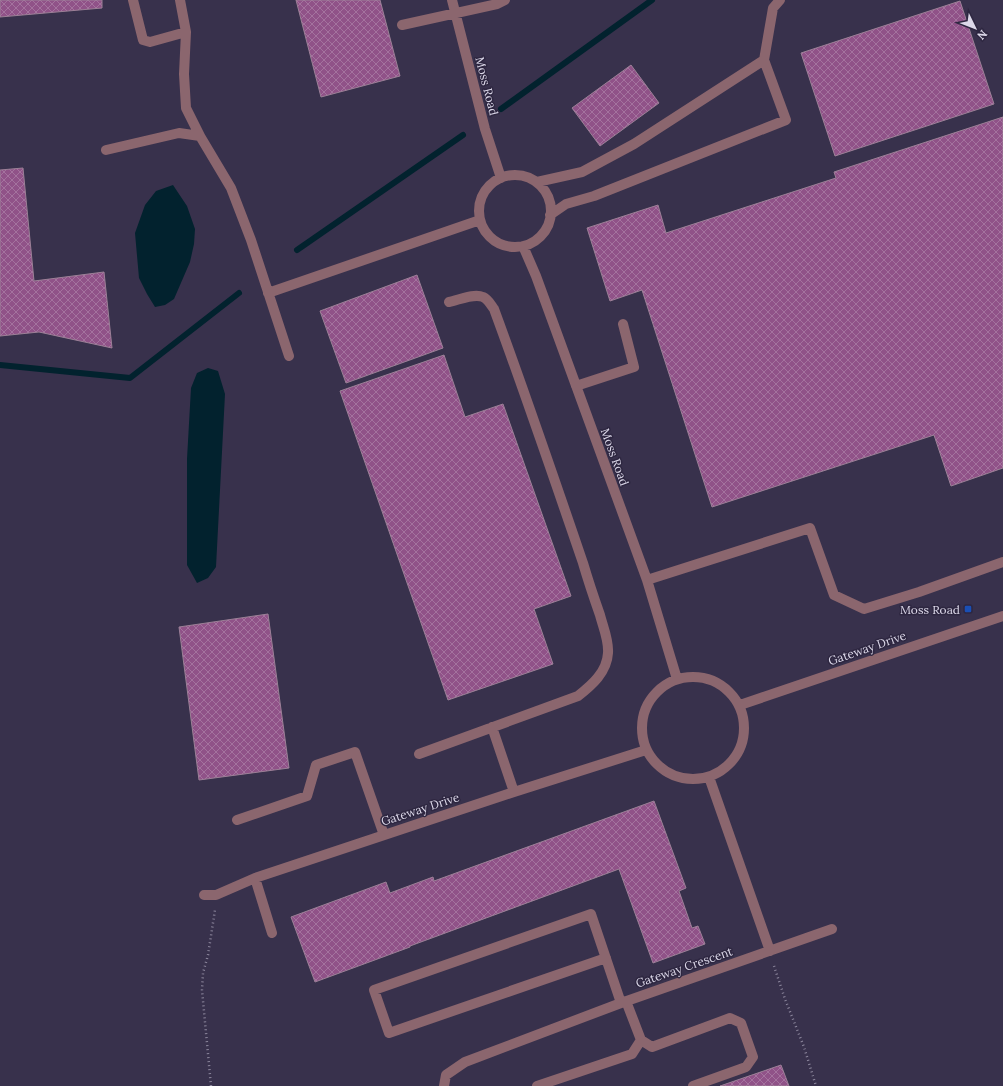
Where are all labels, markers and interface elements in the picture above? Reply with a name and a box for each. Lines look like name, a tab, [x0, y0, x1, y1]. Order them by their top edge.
north arrow	[955, 8, 995, 48]
text: N	[974, 27, 990, 43]
street label: Moss Road	[472, 55, 502, 117]
street label: Moss Road	[598, 426, 632, 488]
place label: Moss Road	[900, 602, 960, 617]
marker: Moss Road	[963, 604, 973, 614]
street label: Gateway Drive	[826, 627, 908, 668]
street label: Gateway Drive	[379, 789, 461, 829]
street label: Gateway Crescent	[634, 943, 735, 991]

